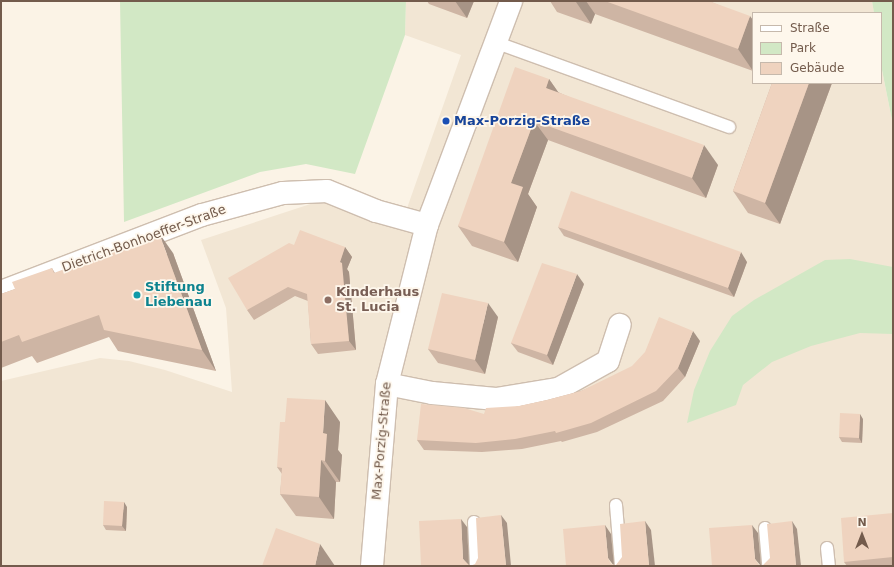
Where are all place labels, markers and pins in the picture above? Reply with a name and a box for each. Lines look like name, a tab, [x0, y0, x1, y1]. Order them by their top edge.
place label: Max-Porzig-Straße	[454, 113, 590, 129]
marker: Max-Porzig-Straße	[441, 116, 451, 126]
place label: Stiftung Liebenau	[145, 280, 212, 311]
place label: Kinderhaus St. Lucia	[336, 285, 419, 316]
marker: Stiftung Liebenau	[132, 290, 142, 300]
marker: Kinderhaus St. Lucia	[323, 295, 333, 305]

